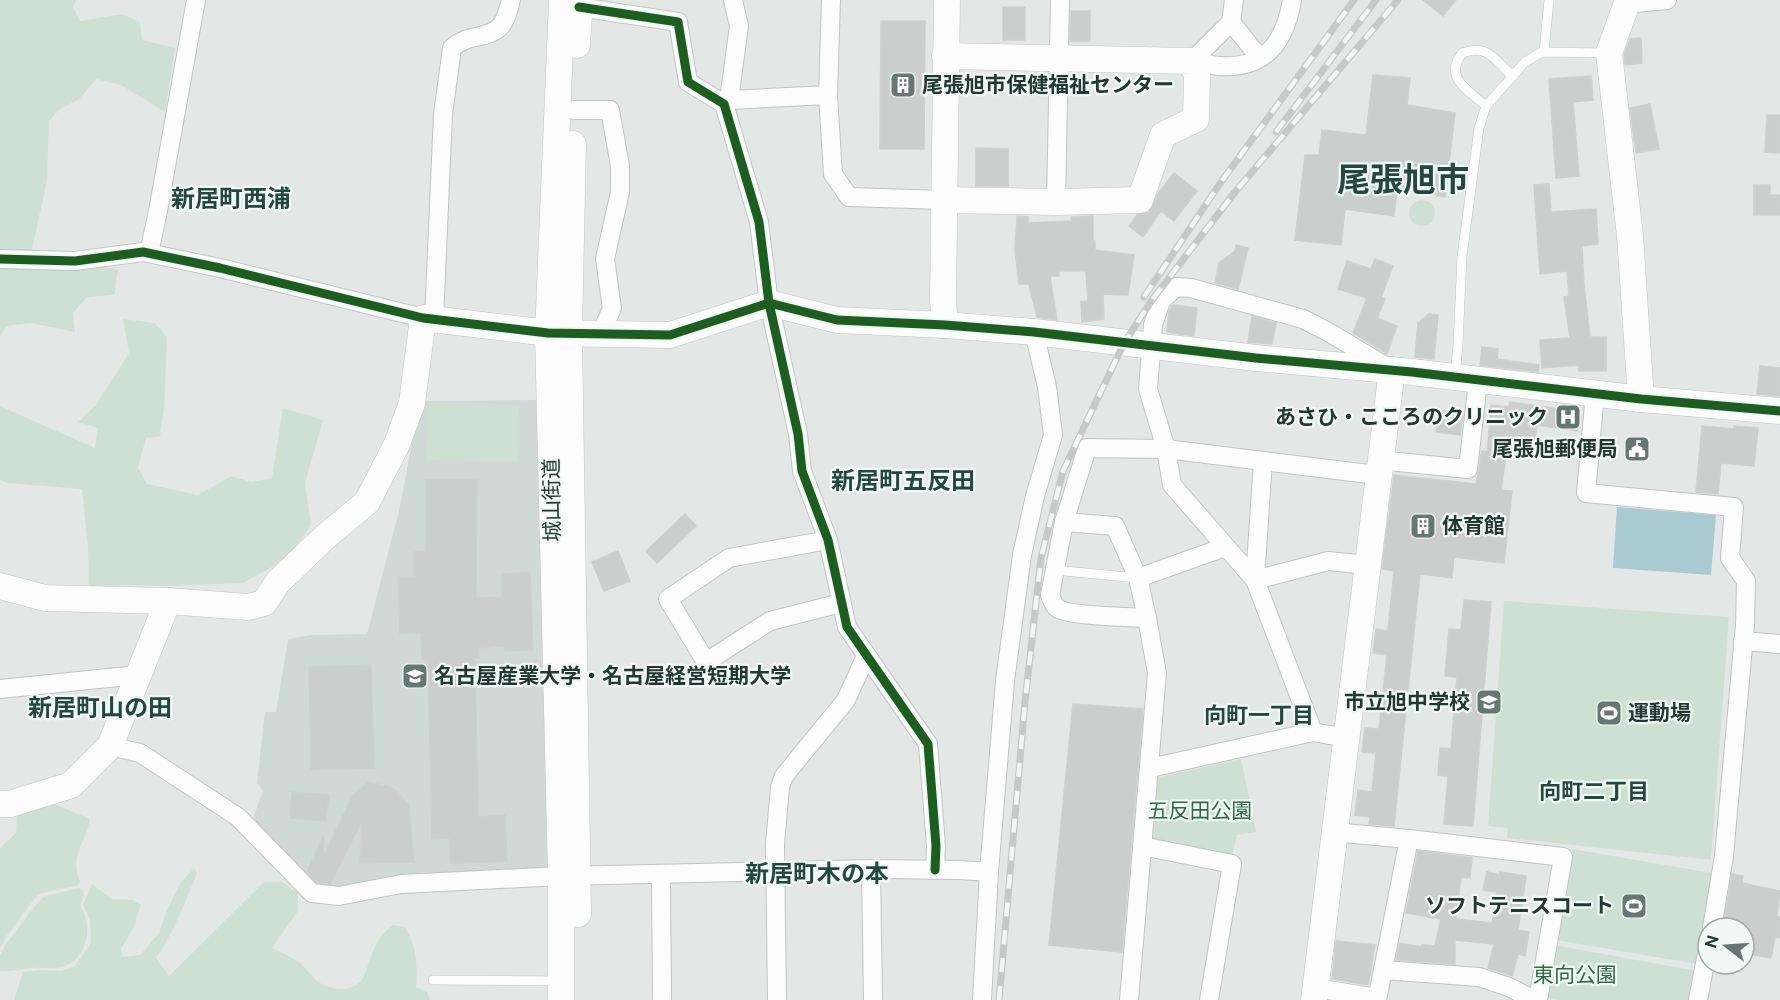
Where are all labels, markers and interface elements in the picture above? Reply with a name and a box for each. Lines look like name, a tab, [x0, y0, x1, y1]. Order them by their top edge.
building icon: 尾張旭市保健福祉センター	[888, 70, 918, 100]
place label: 尾張旭市保健福祉センター	[922, 72, 1174, 97]
district label: 尾張旭市	[1337, 160, 1469, 198]
district label: 新居町西浦	[171, 184, 291, 212]
hospital icon: あさひ・こころのクリニック	[1553, 402, 1583, 432]
place label: あさひ・こころのクリニック	[1275, 404, 1548, 429]
public building icon: 尾張旭郵便局	[1622, 434, 1652, 464]
place label: 尾張旭郵便局	[1492, 436, 1618, 461]
street label: 城山街道	[538, 458, 565, 542]
district label: 新居町五反田	[831, 466, 975, 494]
building icon: 体育館	[1408, 511, 1438, 541]
place label: 体育館	[1442, 513, 1505, 538]
school or university icon: 名古屋産業大学・名古屋経営短期大学	[400, 661, 430, 691]
place label: 名古屋産業大学・名古屋経営短期大学	[434, 663, 791, 688]
school or university icon: 市立旭中学校	[1474, 687, 1504, 717]
place label: 市立旭中学校	[1344, 689, 1470, 714]
district label: 新居町山の田	[28, 693, 172, 721]
sports icon: 運動場	[1594, 698, 1624, 728]
place label: 運動場	[1628, 700, 1691, 725]
district label: 向町一丁目	[1204, 702, 1314, 728]
district label: 向町二丁目	[1539, 778, 1649, 804]
park label: 五反田公園	[1148, 798, 1253, 823]
district label: 新居町木の本	[745, 859, 889, 887]
sports icon: ソフトテニスコート	[1619, 891, 1649, 921]
place label: ソフトテニスコート	[1425, 893, 1614, 918]
north arrow	[1696, 916, 1756, 976]
text: N	[1701, 933, 1723, 951]
park label: 東向公園	[1533, 962, 1617, 987]

